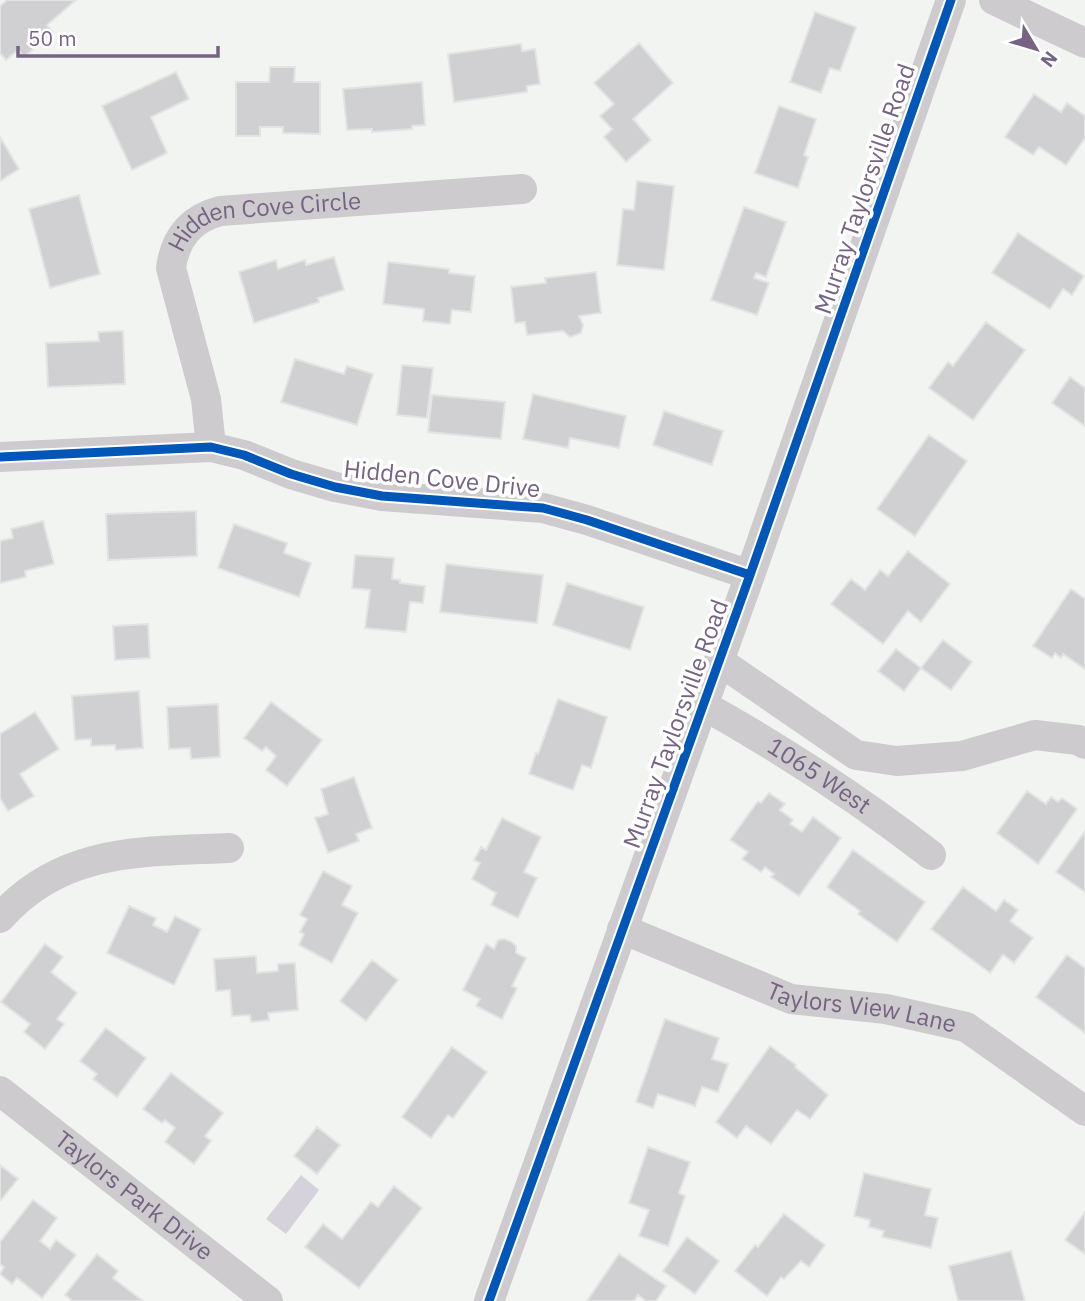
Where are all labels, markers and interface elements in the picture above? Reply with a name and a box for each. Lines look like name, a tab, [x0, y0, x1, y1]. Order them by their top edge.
scale bar	[18, 14, 217, 58]
north arrow	[1001, 14, 1071, 84]
text: 50 m	[28, 24, 77, 52]
text: N	[1036, 47, 1063, 72]
street label: Murray Taylorsville Road	[806, 59, 922, 318]
street label: Hidden Cove Circle	[160, 184, 362, 257]
street label: Hidden Cove Drive	[342, 452, 542, 504]
street label: Murray Taylorsville Road	[615, 595, 735, 853]
street label: 1065 West	[762, 730, 878, 821]
street label: Taylors View Lane	[762, 974, 960, 1039]
street label: Taylors Park Drive	[49, 1123, 220, 1267]

